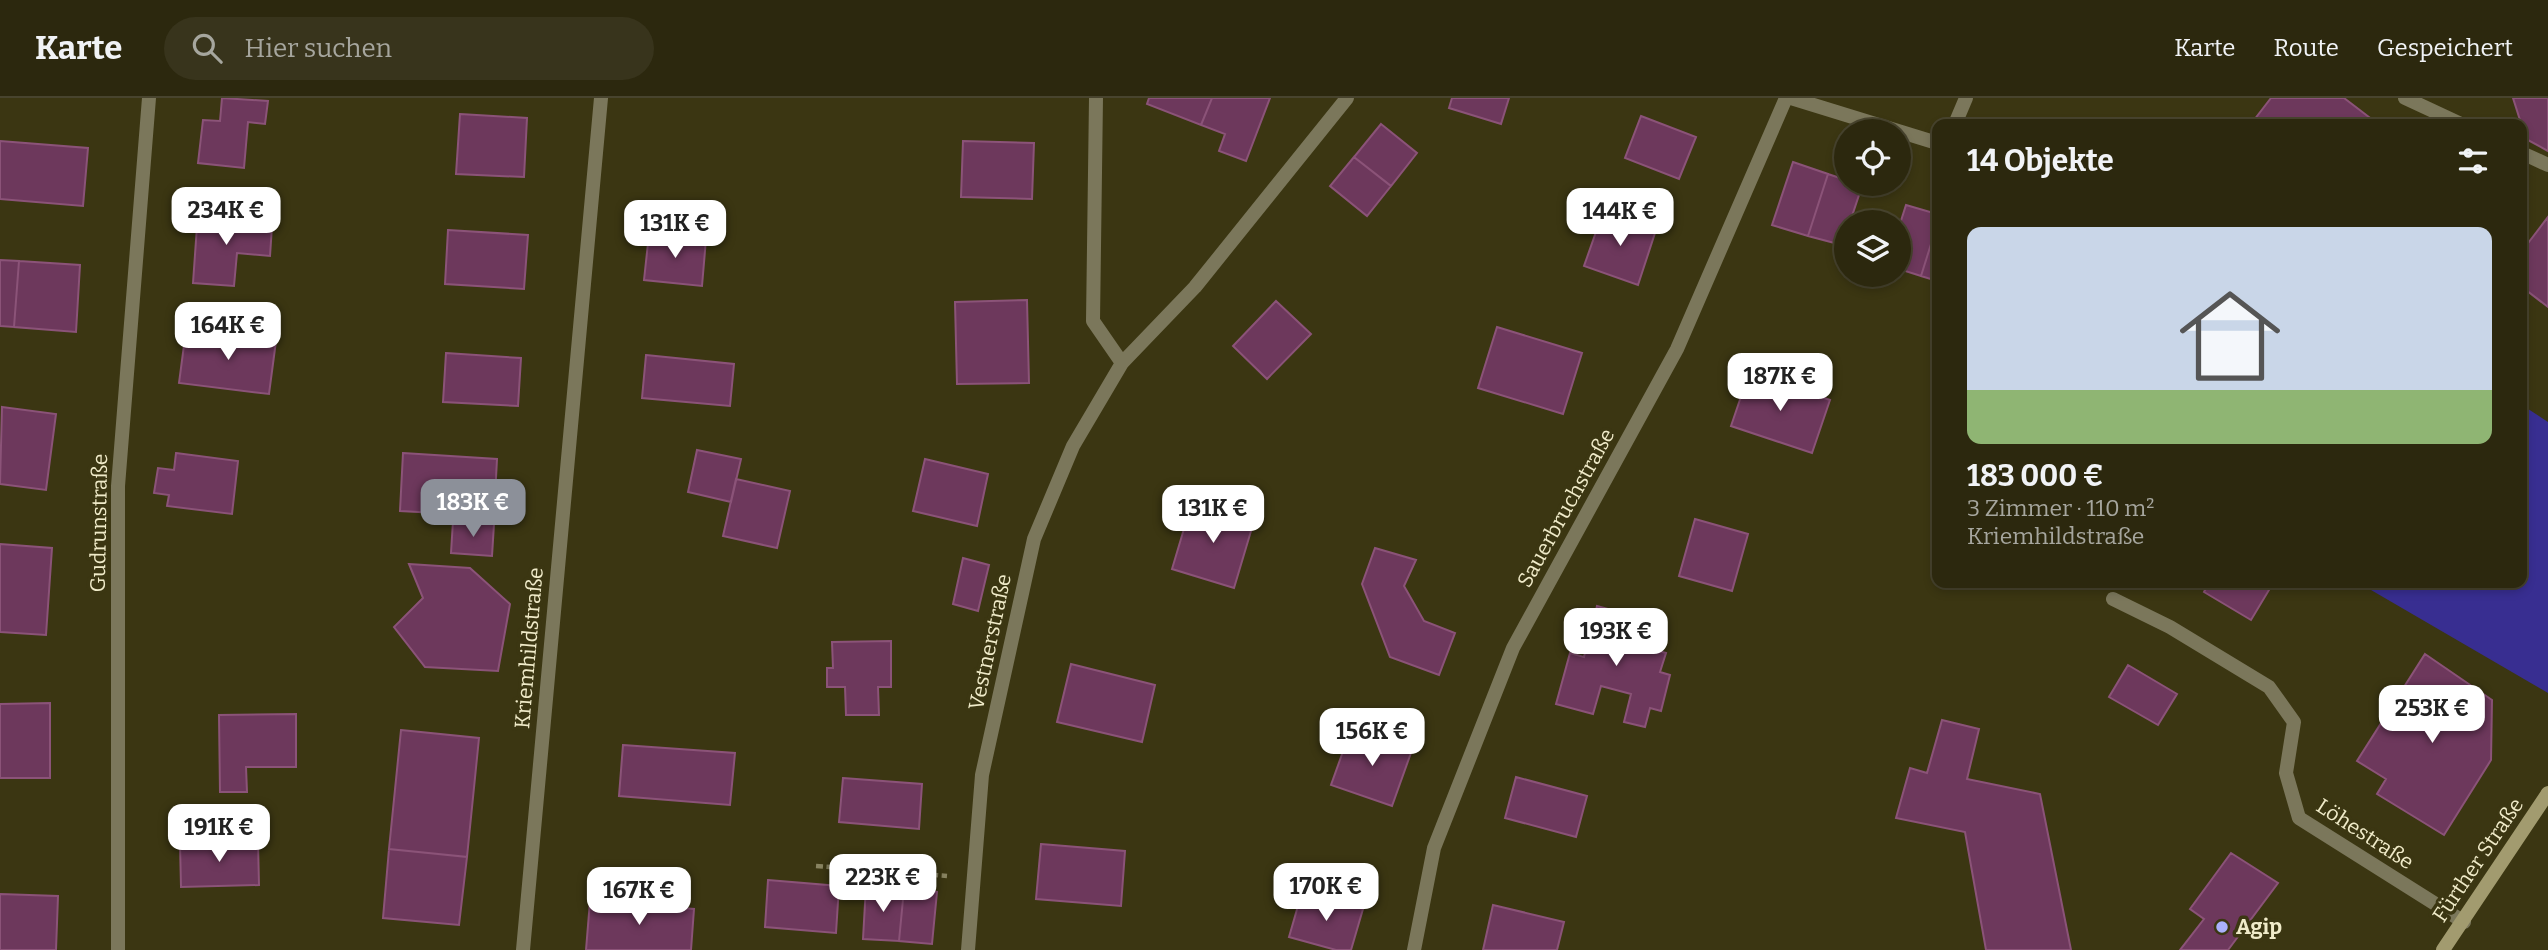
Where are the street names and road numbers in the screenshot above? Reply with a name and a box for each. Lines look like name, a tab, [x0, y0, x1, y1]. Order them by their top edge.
street label: Sauerbruchstraße	[1512, 424, 1620, 592]
street label: Gudrunstraße	[85, 453, 113, 593]
street label: Kriemhildstraße	[509, 566, 549, 730]
street label: Vestnerstraße	[963, 571, 1017, 713]
street label: Löhestraße	[2312, 793, 2418, 875]
street label: Fürther Straße	[2427, 793, 2529, 927]

